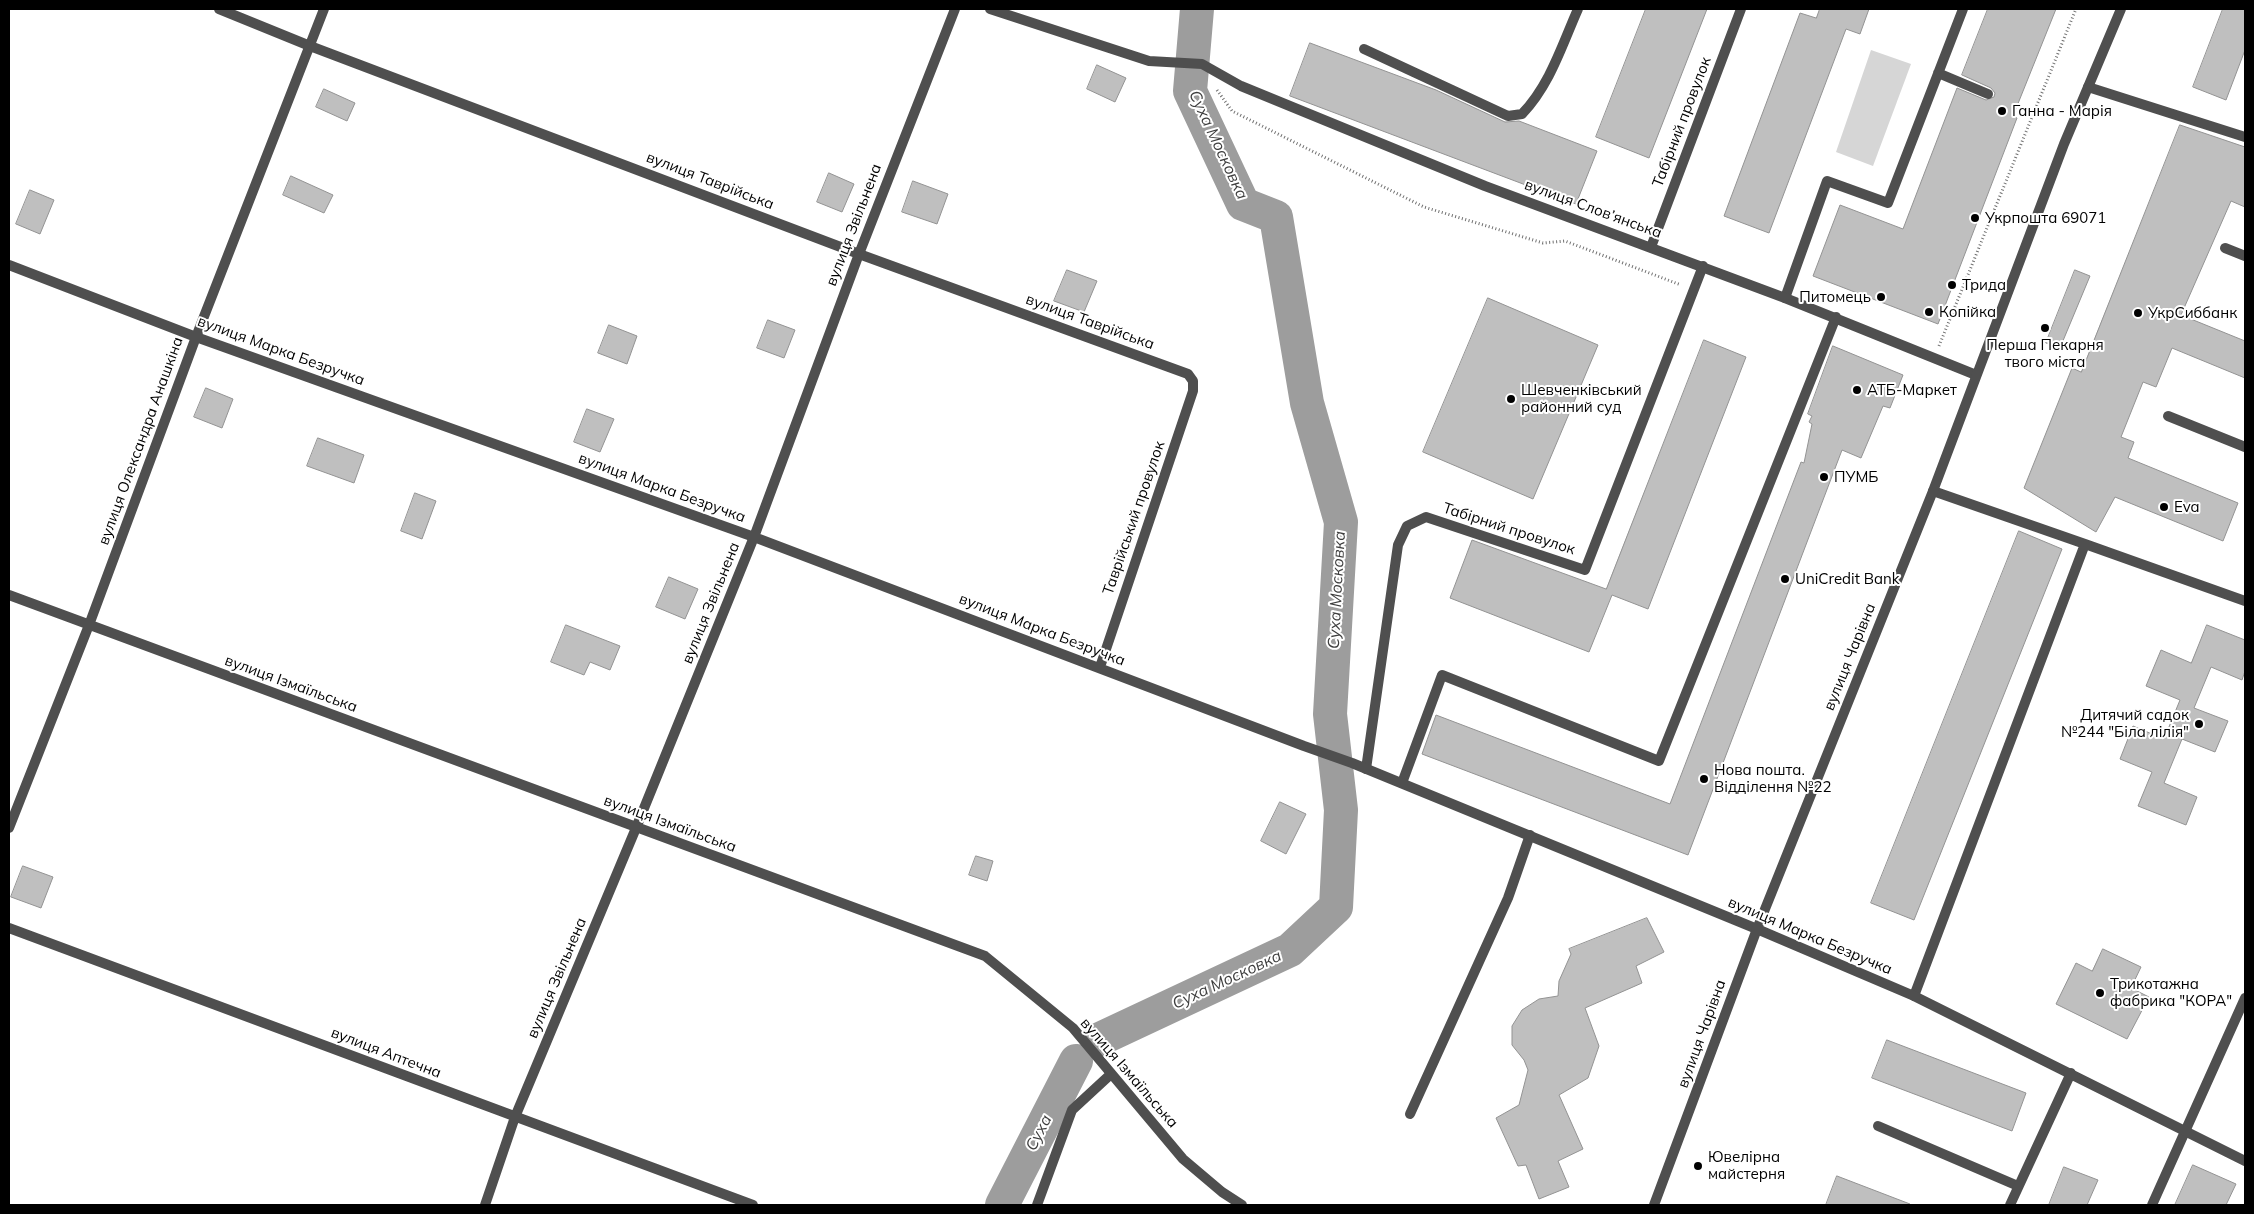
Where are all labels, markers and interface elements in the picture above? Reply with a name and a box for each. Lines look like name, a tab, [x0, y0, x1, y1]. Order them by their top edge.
street label: Табірний провулок	[1649, 54, 1715, 190]
water label: Суха Московка	[1184, 87, 1252, 203]
place label: Ганна - Марія	[2012, 102, 2112, 120]
marker: Ганна - Марія	[1996, 105, 2008, 117]
street label: вулиця Таврійська	[644, 148, 776, 214]
street label: вулиця Звільнена	[822, 161, 886, 289]
street label: вулиця Слов’янська	[1522, 176, 1664, 242]
place label: Укрпошта 69071	[1985, 209, 2106, 227]
marker: Укрпошта 69071	[1969, 212, 1981, 224]
place label: Трида	[1962, 276, 2006, 294]
marker: Трида	[1946, 279, 1958, 291]
place label: Питомець	[1799, 288, 1871, 306]
street label: вулиця Таврійська	[1023, 290, 1157, 354]
marker: Питомець	[1875, 291, 1887, 303]
place label: Копійка	[1939, 303, 1996, 321]
place label: УкрСиббанк	[2148, 304, 2237, 322]
marker: Копійка	[1923, 306, 1935, 318]
marker: УкрСиббанк	[2132, 307, 2144, 319]
street label: вулиця Марка Безручка	[195, 312, 367, 390]
marker: Перша Пекарня твого міста	[2039, 322, 2051, 334]
street label: вулиця Олександра Анашкіна	[95, 335, 187, 547]
place label: Перша Пекарня твого міста	[1986, 336, 2104, 371]
place label: Шевченківський районний суд	[1521, 381, 1642, 416]
place label: АТБ-Маркет	[1867, 381, 1957, 399]
marker: АТБ-Маркет	[1851, 384, 1863, 396]
marker: Шевченківський районний суд	[1505, 393, 1517, 405]
street label: Таврійський провулок	[1099, 439, 1169, 597]
street label: вулиця Марка Безручка	[576, 449, 748, 527]
place label: ПУМБ	[1834, 468, 1878, 486]
marker: ПУМБ	[1818, 471, 1830, 483]
place label: Eva	[2174, 498, 2199, 516]
street label: Табірний провулок	[1441, 499, 1577, 559]
marker: Eva	[2158, 501, 2170, 513]
water label: Суха Московка	[1324, 531, 1350, 649]
street label: вулиця Звільнена	[678, 540, 744, 666]
place label: UniCredit Bank	[1795, 570, 1900, 588]
marker: UniCredit Bank	[1779, 573, 1791, 585]
street label: вулиця Марка Безручка	[956, 590, 1128, 670]
street label: вулиця Чарівна	[1820, 601, 1880, 713]
street label: вулиця Ізмаїльська	[222, 652, 360, 716]
place label: Дитячий садок №244 "Біла лілія"	[2061, 706, 2189, 741]
marker: Дитячий садок №244 "Біла лілія"	[2193, 718, 2205, 730]
place label: Нова пошта. Відділення №22	[1714, 761, 1831, 796]
marker: Нова пошта. Відділення №22	[1698, 773, 1710, 785]
street label: вулиця Ізмаїльська	[601, 792, 739, 856]
street label: вулиця Марка Безручка	[1725, 893, 1895, 979]
street label: вулиця Звільнена	[523, 915, 591, 1041]
water label: Суха Московка	[1169, 946, 1285, 1014]
place label: Трикотажна фабрика "КОРА"	[2110, 975, 2232, 1010]
street label: вулиця Чарівна	[1674, 977, 1730, 1091]
marker: Трикотажна фабрика "КОРА"	[2094, 987, 2106, 999]
street label: вулиця Ізмаїльська	[1076, 1014, 1182, 1132]
street label: вулиця Аптечна	[328, 1024, 444, 1082]
water label: Суха	[1022, 1112, 1056, 1154]
place label: Ювелірна майстерня	[1708, 1148, 1785, 1183]
marker: Ювелірна майстерня	[1692, 1160, 1704, 1172]

